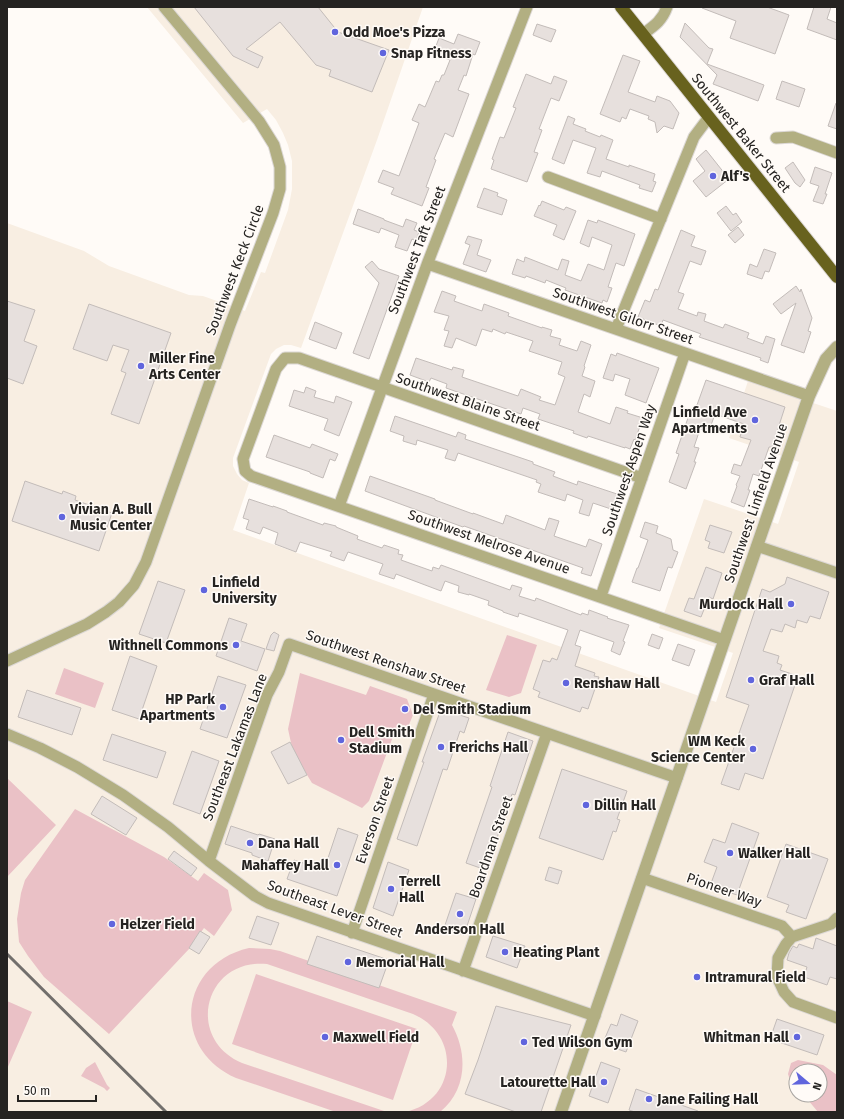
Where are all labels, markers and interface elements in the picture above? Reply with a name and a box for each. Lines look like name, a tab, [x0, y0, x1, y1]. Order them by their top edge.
place label: Odd Moe's Pizza	[343, 24, 446, 41]
marker: Odd Moe's Pizza	[330, 27, 340, 37]
place label: Snap Fitness	[391, 45, 472, 62]
marker: Snap Fitness	[378, 48, 388, 58]
street label: Southwest Baker Street	[688, 70, 795, 197]
place label: Alf's	[720, 168, 750, 185]
marker: Alf's	[708, 171, 718, 181]
street label: Southwest Taft Street	[385, 183, 450, 316]
street label: Southwest Keck Circle	[202, 202, 268, 338]
street label: Southwest Gilorr Street	[550, 284, 696, 348]
place label: Miller Fine Arts Center	[148, 350, 221, 383]
marker: Miller Fine Arts Center	[136, 361, 146, 371]
street label: Southwest Blaine Street	[393, 369, 543, 435]
street label: Southwest Aspen Way	[598, 402, 660, 538]
place label: Linfield Ave Apartments	[671, 404, 747, 437]
marker: Linfield Ave Apartments	[750, 415, 760, 425]
street label: Southwest Linfield Avenue	[721, 421, 791, 585]
place label: Vivian A. Bull Music Center	[69, 501, 153, 534]
street label: Southwest Melrose Avenue	[406, 506, 572, 578]
marker: Vivian A. Bull Music Center	[57, 512, 67, 522]
place label: Linfield University	[212, 574, 277, 607]
marker: Linfield University	[199, 585, 209, 595]
place label: Murdock Hall	[699, 596, 784, 613]
marker: Murdock Hall	[786, 599, 796, 609]
street label: Southwest Renshaw Street	[304, 627, 469, 698]
place label: Withnell Commons	[109, 637, 228, 654]
marker: Withnell Commons	[231, 640, 241, 650]
street label: Southeast Lakamas Lane	[199, 671, 271, 823]
place label: Graf Hall	[759, 672, 815, 689]
place label: Renshaw Hall	[574, 675, 660, 692]
marker: Graf Hall	[746, 675, 756, 685]
marker: Renshaw Hall	[561, 678, 571, 688]
place label: HP Park Apartments	[139, 691, 215, 724]
place label: Del Smith Stadium	[413, 701, 531, 718]
marker: HP Park Apartments	[218, 702, 228, 712]
marker: Del Smith Stadium	[400, 704, 410, 714]
place label: Dell Smith Stadium	[349, 724, 415, 757]
place label: WM Keck Science Center	[651, 733, 745, 766]
marker: Dell Smith Stadium	[336, 735, 346, 745]
place label: Frerichs Hall	[449, 739, 529, 756]
marker: Frerichs Hall	[436, 742, 446, 752]
marker: WM Keck Science Center	[748, 744, 758, 754]
street label: Everson Street	[352, 773, 398, 866]
street label: Boardman Street	[466, 793, 517, 900]
place label: Dillin Hall	[594, 797, 657, 814]
marker: Dillin Hall	[581, 800, 591, 810]
place label: Dana Hall	[258, 835, 320, 852]
marker: Dana Hall	[245, 838, 255, 848]
place label: Walker Hall	[738, 845, 811, 862]
marker: Walker Hall	[725, 848, 735, 858]
place label: Mahaffey Hall	[241, 857, 330, 874]
marker: Mahaffey Hall	[332, 860, 342, 870]
street label: Pioneer Way	[684, 869, 764, 911]
place label: Terrell Hall	[399, 873, 441, 906]
street label: Southeast Lever Street	[265, 877, 406, 942]
marker: Terrell Hall	[386, 884, 396, 894]
marker: Anderson Hall	[455, 909, 465, 919]
place label: Helzer Field	[120, 916, 195, 933]
marker: Helzer Field	[107, 919, 117, 929]
place label: Anderson Hall	[414, 921, 506, 938]
place label: Heating Plant	[513, 944, 600, 961]
marker: Heating Plant	[500, 947, 510, 957]
place label: Memorial Hall	[356, 954, 445, 971]
marker: Memorial Hall	[343, 957, 353, 967]
place label: Intramural Field	[705, 969, 806, 986]
marker: Intramural Field	[692, 972, 702, 982]
place label: Maxwell Field	[333, 1029, 419, 1046]
place label: Whitman Hall	[704, 1029, 790, 1046]
marker: Maxwell Field	[320, 1032, 330, 1042]
marker: Whitman Hall	[792, 1032, 802, 1042]
place label: Ted Wilson Gym	[532, 1034, 633, 1051]
marker: Ted Wilson Gym	[519, 1037, 529, 1047]
north arrow	[788, 1063, 828, 1103]
place label: Latourette Hall	[500, 1074, 597, 1091]
scale bar	[18, 1077, 96, 1103]
marker: Latourette Hall	[599, 1077, 609, 1087]
text: N	[810, 1081, 824, 1092]
text: 50 m	[24, 1084, 50, 1098]
place label: Jane Failing Hall	[656, 1091, 759, 1108]
marker: Jane Failing Hall	[644, 1094, 654, 1104]

